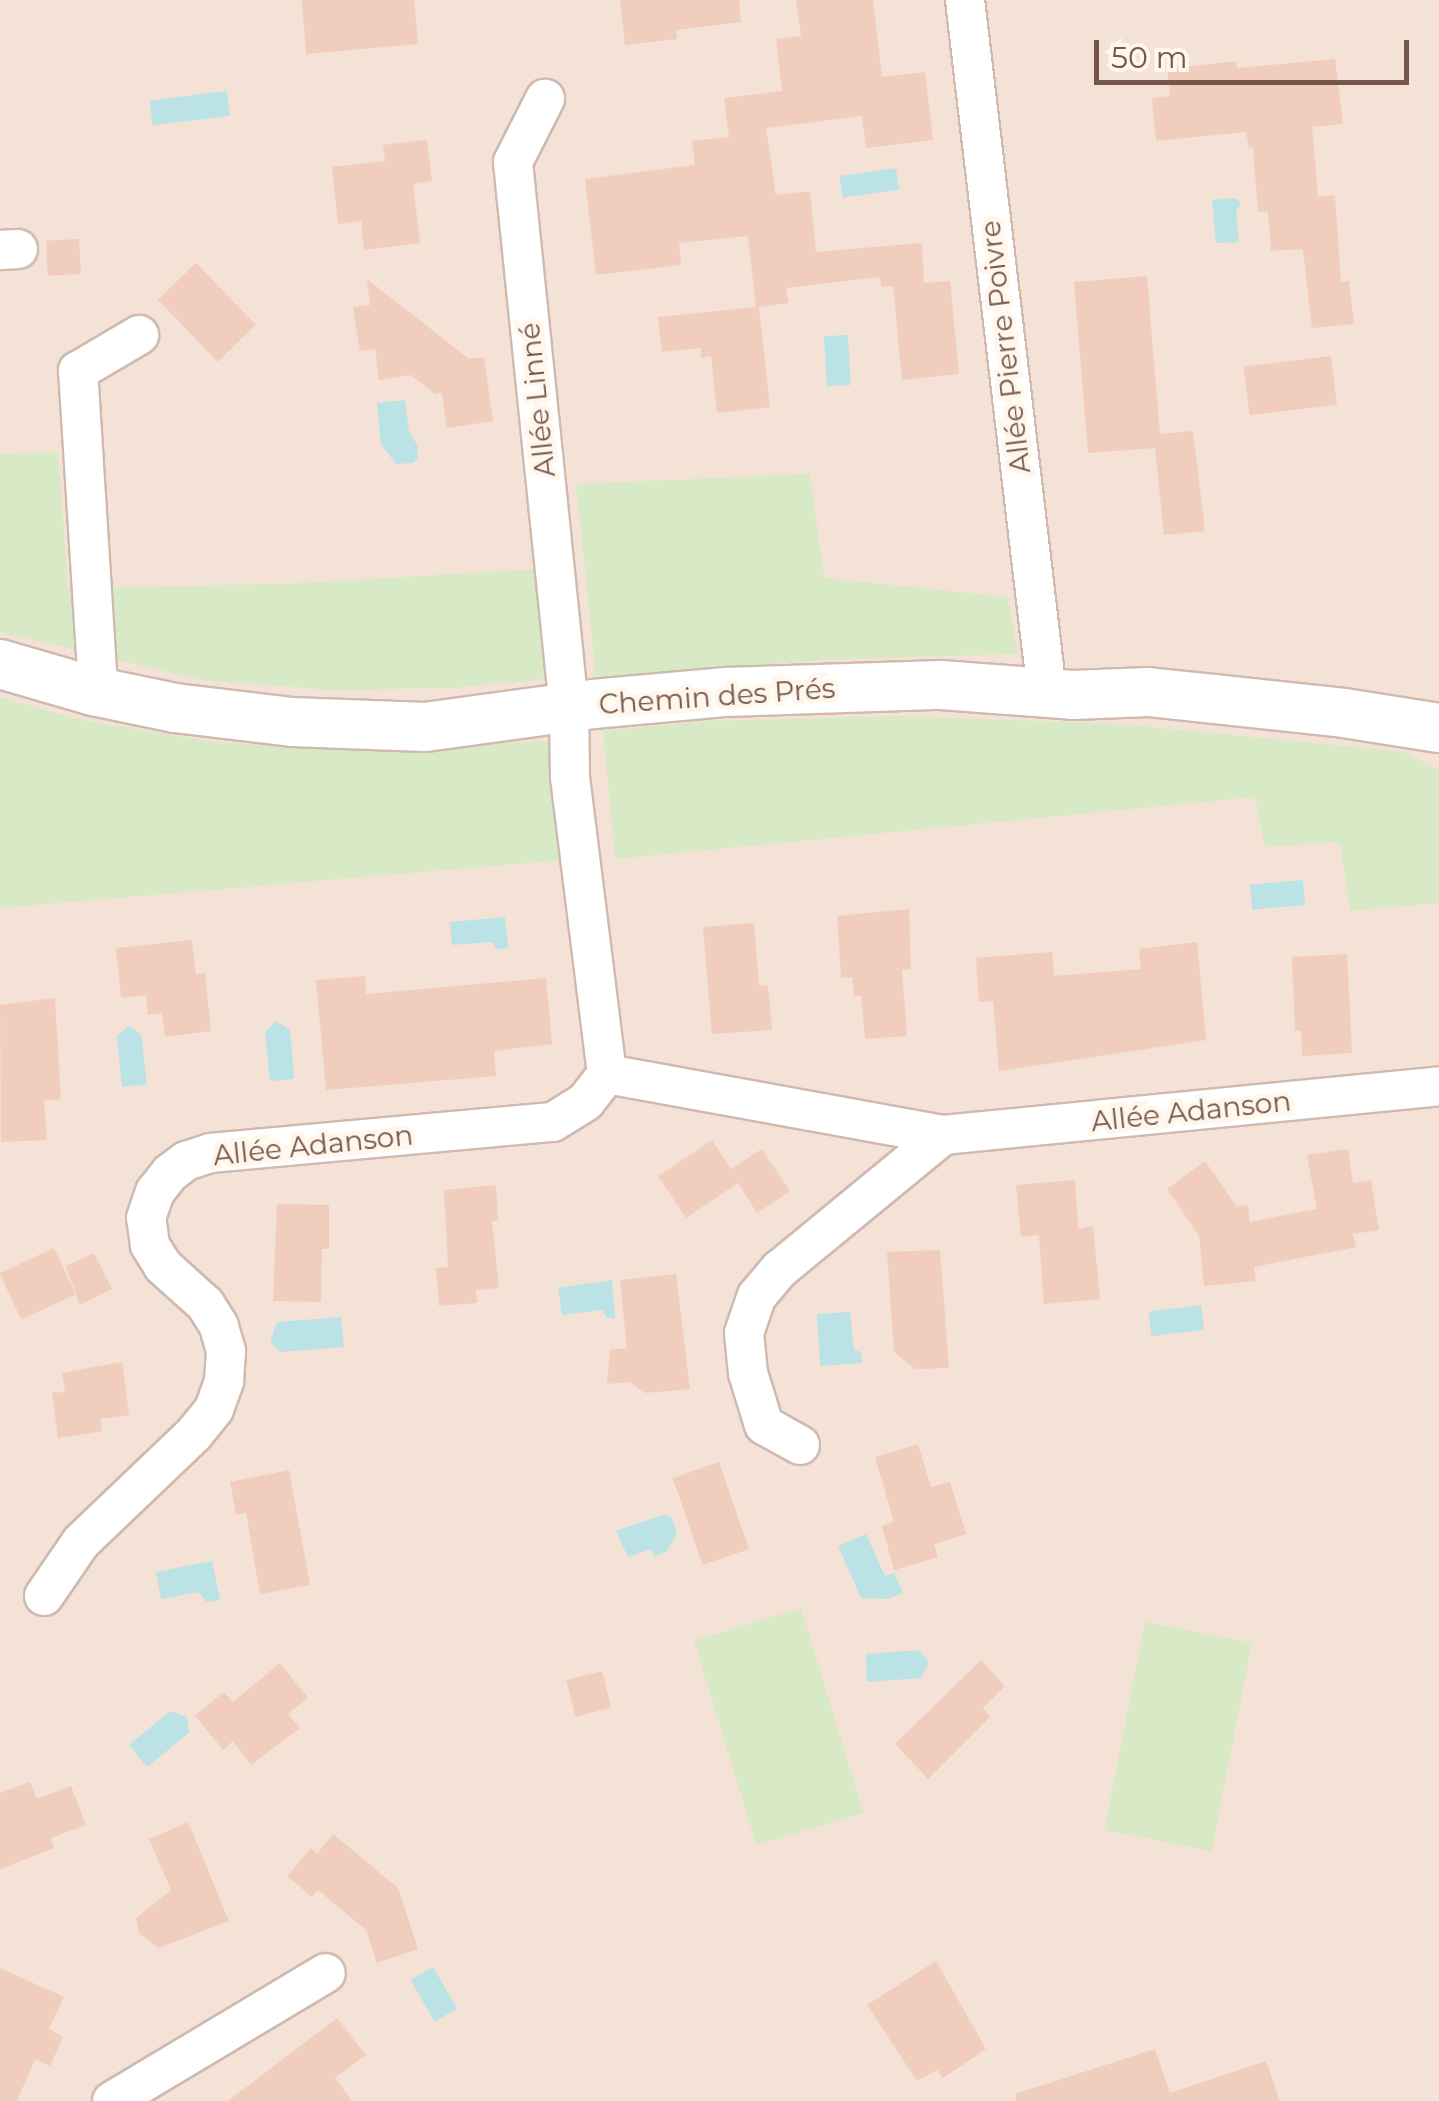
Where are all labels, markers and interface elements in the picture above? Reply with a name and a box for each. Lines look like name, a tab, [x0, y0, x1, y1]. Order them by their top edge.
scale bar	[1099, 20, 1414, 82]
text: 50 m	[1111, 39, 1188, 76]
street label: Allée Pierre Poivre	[973, 219, 1037, 475]
street label: Allée Linné	[512, 321, 562, 479]
street label: Chemin des Prés	[598, 671, 836, 721]
street label: Allée Adanson	[1089, 1084, 1293, 1138]
street label: Allée Adanson	[211, 1118, 415, 1172]

